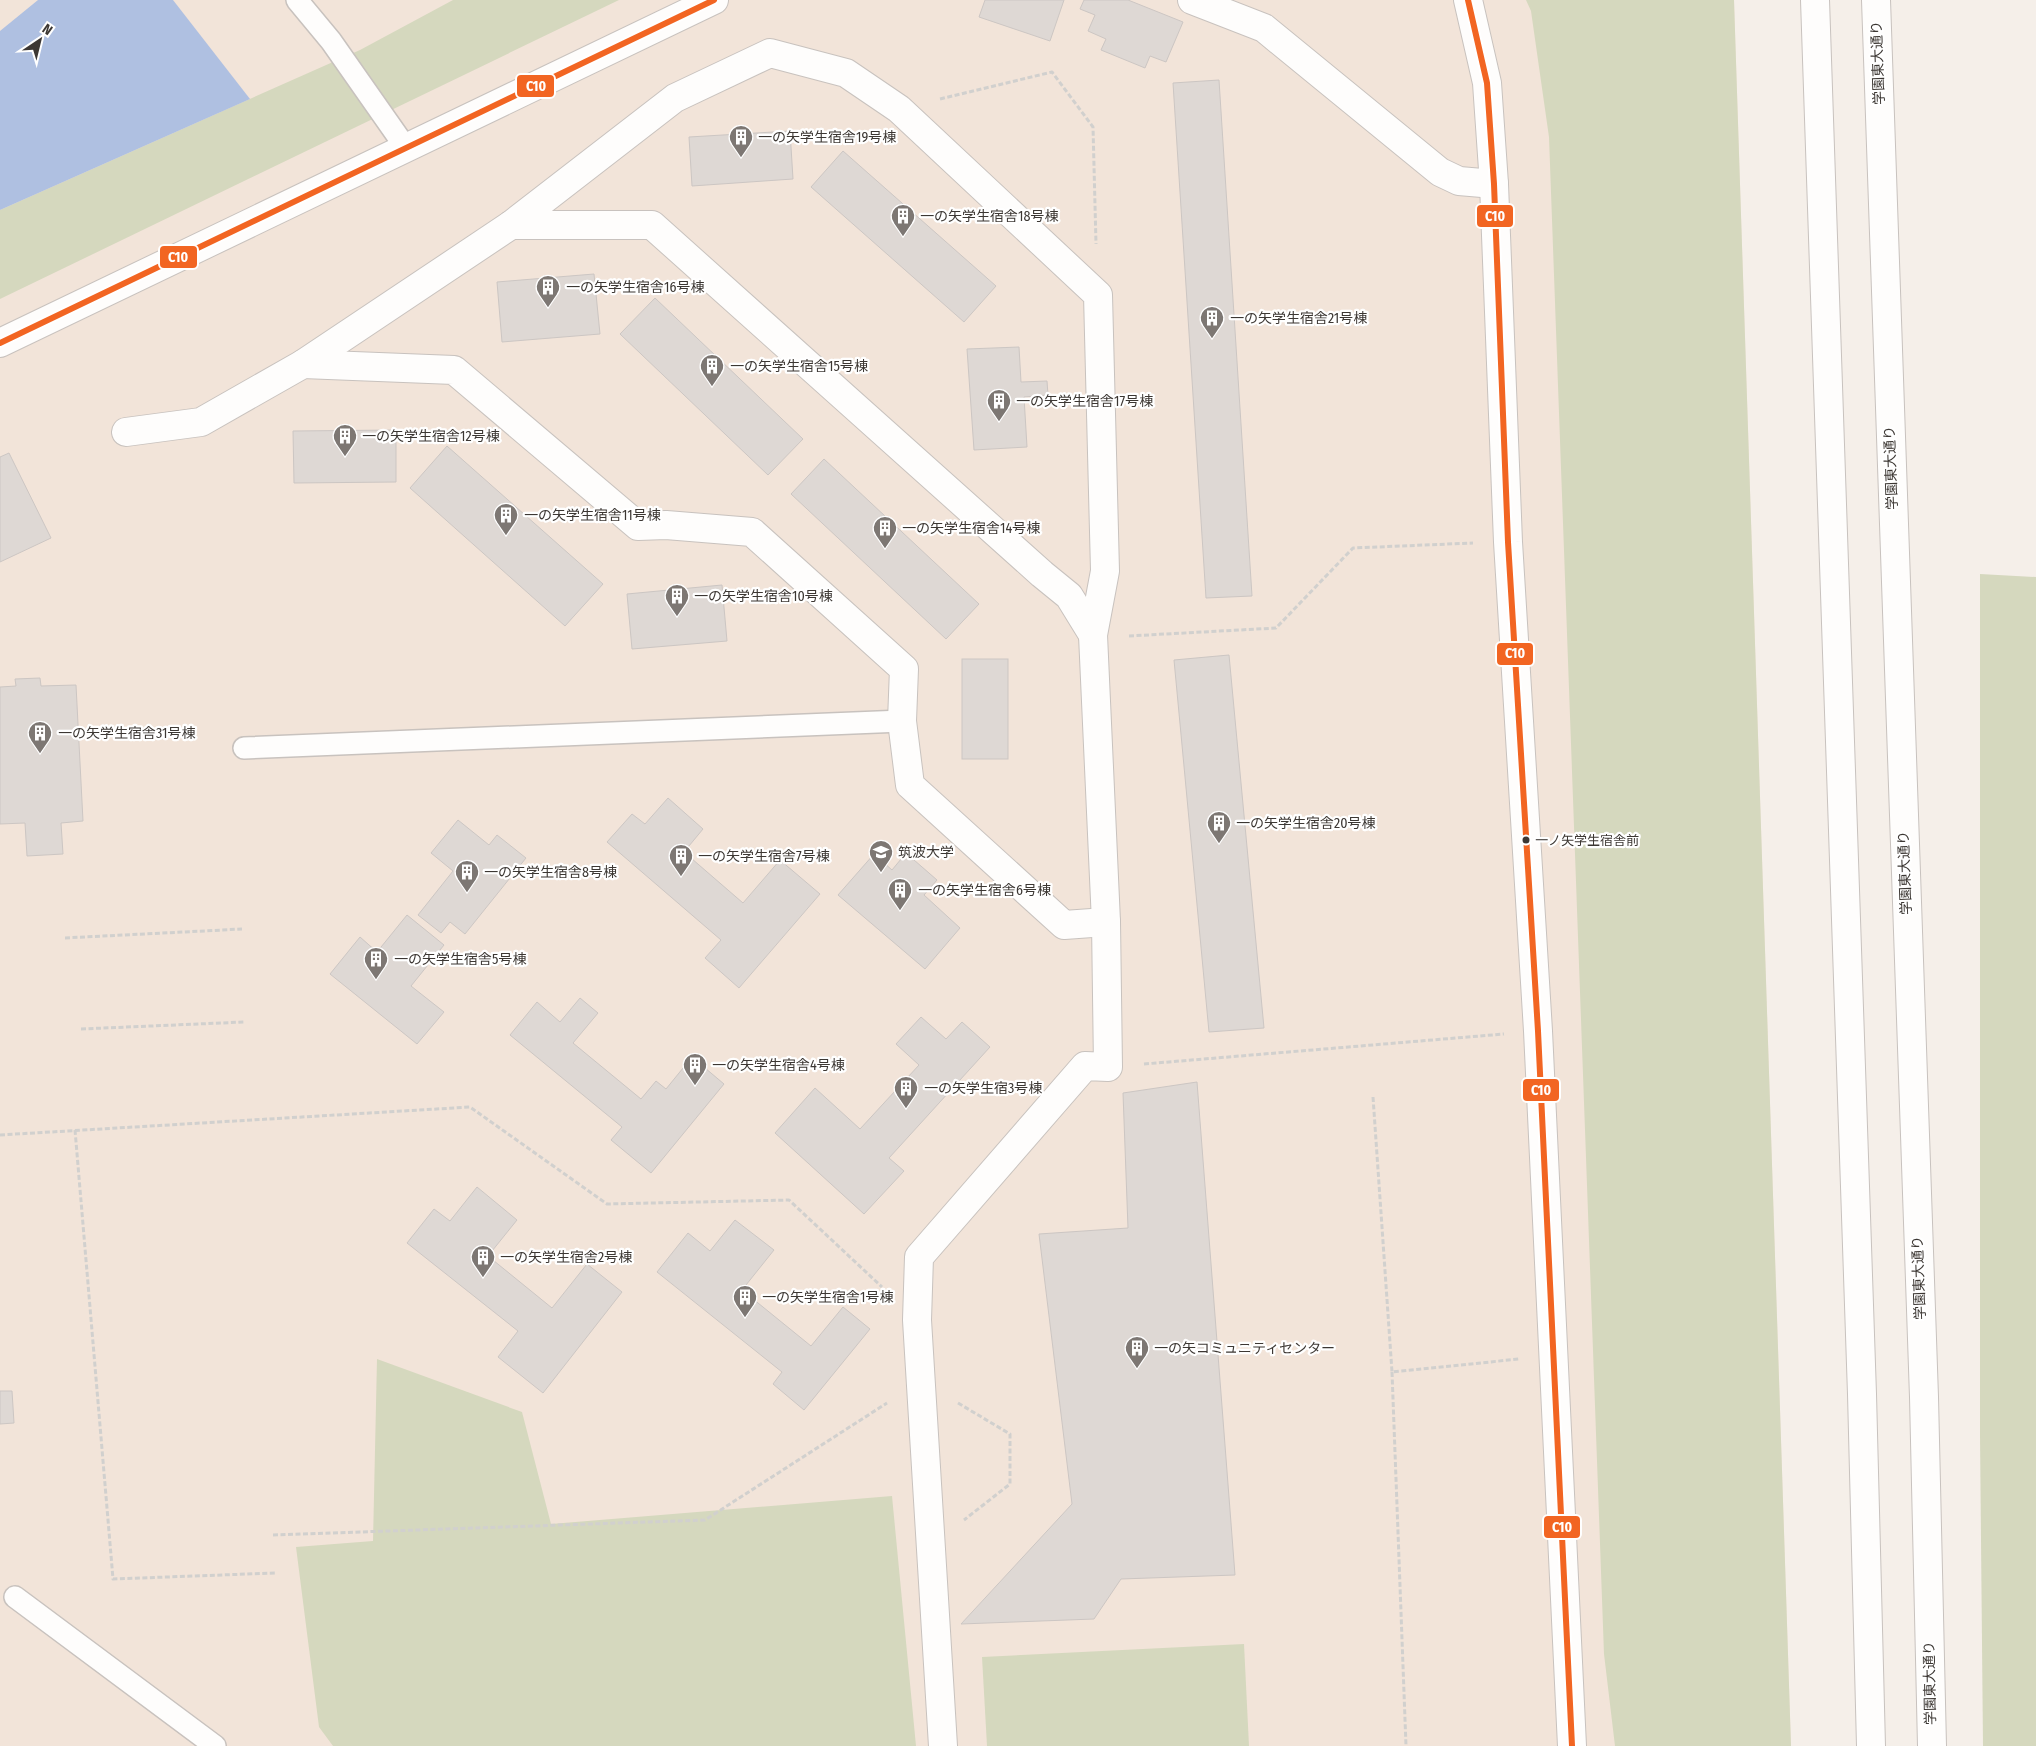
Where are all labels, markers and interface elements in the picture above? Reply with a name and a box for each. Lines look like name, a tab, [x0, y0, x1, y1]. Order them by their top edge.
north arrow	[15, 15, 65, 65]
text: N	[39, 20, 55, 39]
street label: 学園東大通り	[1868, 21, 1888, 105]
line badge: C10	[516, 74, 555, 98]
text: C10	[526, 78, 546, 95]
building icon: 一の矢学生宿舎19号棟	[728, 124, 754, 158]
place label: 一の矢学生宿舎19号棟	[758, 129, 896, 146]
building icon: 一の矢学生宿舎18号棟	[890, 203, 916, 237]
line badge: C10	[1476, 204, 1514, 228]
place label: 一の矢学生宿舎18号棟	[920, 208, 1058, 225]
text: C10	[1485, 208, 1505, 225]
line badge: C10	[159, 245, 198, 269]
text: C10	[168, 249, 188, 266]
building icon: 一の矢学生宿舎16号棟	[535, 274, 561, 308]
place label: 一の矢学生宿舎16号棟	[566, 279, 704, 296]
building icon: 一の矢学生宿舎21号棟	[1199, 305, 1225, 339]
place label: 一の矢学生宿舎21号棟	[1230, 310, 1367, 327]
building icon: 一の矢学生宿舎15号棟	[699, 353, 725, 387]
place label: 一の矢学生宿舎15号棟	[730, 358, 868, 375]
building icon: 一の矢学生宿舎17号棟	[986, 388, 1012, 422]
place label: 一の矢学生宿舎17号棟	[1016, 393, 1153, 410]
building icon: 一の矢学生宿舎12号棟	[332, 423, 358, 457]
street label: 学園東大通り	[1881, 426, 1901, 510]
place label: 一の矢学生宿舎12号棟	[362, 428, 500, 445]
building icon: 一の矢学生宿舎11号棟	[493, 502, 519, 536]
place label: 一の矢学生宿舎11号棟	[524, 507, 661, 524]
building icon: 一の矢学生宿舎14号棟	[872, 515, 898, 549]
place label: 一の矢学生宿舎14号棟	[902, 520, 1040, 537]
building icon: 一の矢学生宿舎10号棟	[664, 583, 690, 617]
place label: 一の矢学生宿舎10号棟	[694, 588, 833, 605]
line badge: C10	[1496, 642, 1534, 666]
text: C10	[1505, 645, 1525, 662]
building icon: 一の矢学生宿舎31号棟	[27, 720, 53, 754]
place label: 一の矢学生宿舎31号棟	[58, 725, 195, 742]
building icon: 一の矢学生宿舎20号棟	[1206, 810, 1232, 844]
place label: 一の矢学生宿舎20号棟	[1236, 815, 1375, 832]
street label: 学園東大通り	[1895, 831, 1915, 915]
place label: 一ノ矢学生宿舎前	[1535, 833, 1639, 848]
marker: 一ノ矢学生宿舎前	[1521, 835, 1531, 845]
school or university icon: 筑波大学	[868, 839, 894, 873]
building icon: 一の矢学生宿舎7号棟	[668, 843, 694, 877]
place label: 筑波大学	[898, 844, 954, 861]
place label: 一の矢学生宿舎7号棟	[698, 848, 830, 865]
building icon: 一の矢学生宿舎8号棟	[454, 859, 480, 893]
place label: 一の矢学生宿舎8号棟	[484, 864, 617, 881]
building icon: 一の矢学生宿舎6号棟	[887, 877, 913, 911]
place label: 一の矢学生宿舎6号棟	[918, 882, 1051, 899]
building icon: 一の矢学生宿舎5号棟	[363, 946, 389, 980]
place label: 一の矢学生宿舎5号棟	[394, 951, 526, 968]
building icon: 一の矢学生宿舎4号棟	[682, 1052, 708, 1086]
place label: 一の矢学生宿舎4号棟	[712, 1057, 845, 1074]
building icon: 一の矢学生宿3号棟	[893, 1075, 919, 1109]
line badge: C10	[1522, 1078, 1560, 1102]
place label: 一の矢学生宿3号棟	[924, 1080, 1042, 1097]
text: C10	[1531, 1082, 1551, 1099]
street label: 学園東大通り	[1909, 1236, 1929, 1320]
building icon: 一の矢学生宿舎2号棟	[470, 1244, 496, 1278]
place label: 一の矢学生宿舎2号棟	[500, 1249, 632, 1266]
building icon: 一の矢学生宿舎1号棟	[732, 1284, 758, 1318]
place label: 一の矢学生宿舎1号棟	[762, 1289, 893, 1306]
building icon: 一の矢コミュニティセンター	[1124, 1335, 1150, 1369]
place label: 一の矢コミュニティセンター	[1154, 1340, 1335, 1357]
line badge: C10	[1543, 1515, 1581, 1539]
text: C10	[1552, 1519, 1572, 1536]
street label: 学園東大通り	[1921, 1641, 1939, 1725]

